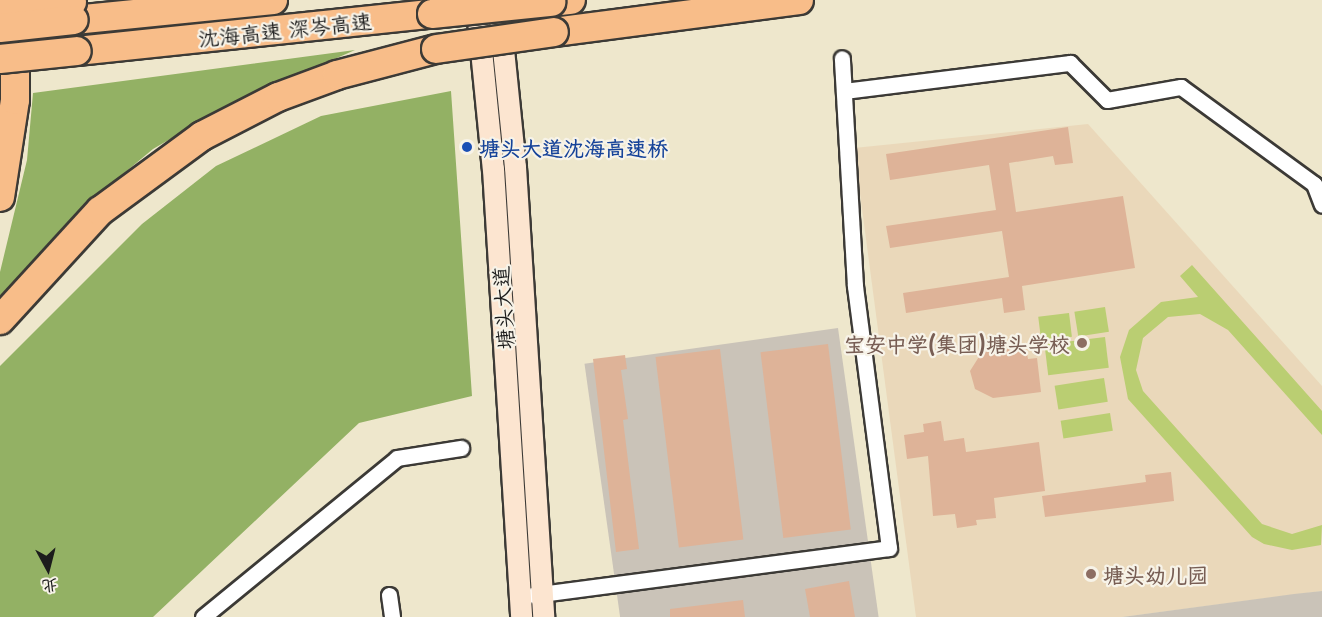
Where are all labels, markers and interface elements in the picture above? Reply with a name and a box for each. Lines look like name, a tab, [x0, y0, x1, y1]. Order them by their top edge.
street label: 沈海高速 深岑高速	[197, 7, 373, 51]
place label: 塘头大道沈海高速桥	[479, 134, 668, 160]
marker: 塘头大道沈海高速桥	[460, 140, 474, 154]
street label: 塘头大道	[487, 265, 517, 351]
place label: 宝安中学(集团)塘头学校	[844, 330, 1070, 356]
marker: 宝安中学(集团)塘头学校	[1075, 336, 1089, 350]
north arrow	[18, 539, 78, 599]
place label: 塘头幼儿园	[1103, 561, 1208, 587]
marker: 塘头幼儿园	[1084, 567, 1098, 581]
text: 北	[41, 574, 60, 600]

